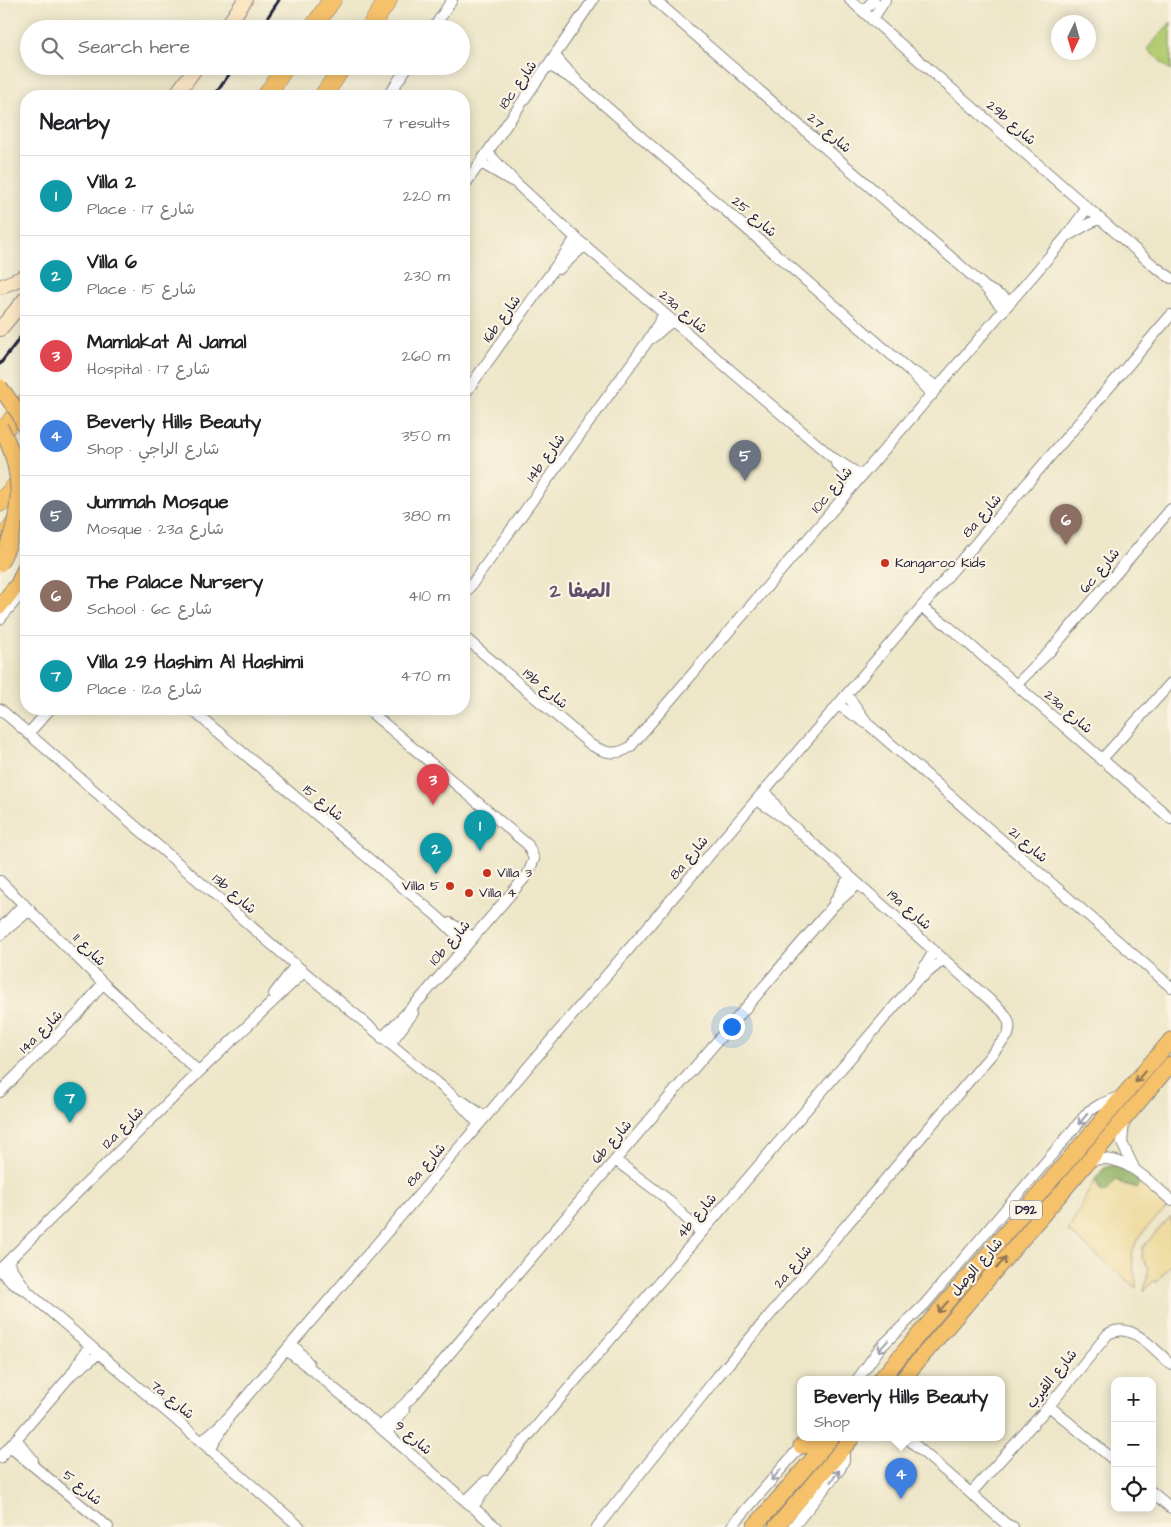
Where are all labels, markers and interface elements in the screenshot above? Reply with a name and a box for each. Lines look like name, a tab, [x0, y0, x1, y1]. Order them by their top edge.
north arrow	[1051, 15, 1096, 60]
search box	[20, 20, 470, 75]
icon: search	[38, 34, 66, 62]
text: Search here	[78, 34, 190, 61]
street label: 18c شارع	[494, 56, 542, 114]
street label: 29b شارع	[982, 96, 1040, 150]
text: Nearby	[40, 108, 110, 137]
street label: شارع 27	[803, 108, 855, 158]
text: 7 results	[383, 112, 450, 134]
text: Villa 2	[87, 169, 136, 196]
text: 1	[55, 185, 57, 207]
text: 220 m	[403, 185, 450, 207]
street label: شارع 25	[727, 192, 781, 242]
text: Place · شارع 17	[87, 198, 195, 220]
text: Villa 6	[87, 249, 137, 276]
text: 2	[51, 265, 61, 287]
text: 230 m	[404, 265, 450, 287]
text: Place · شارع 15	[87, 278, 196, 300]
street label: 23a شارع	[654, 285, 712, 339]
street label: 16b شارع	[478, 291, 526, 347]
text: Mamlakat Al Jamal	[87, 329, 246, 356]
text: 3	[52, 345, 60, 367]
text: 260 m	[402, 345, 450, 367]
text: Hospital · شارع 17	[87, 358, 210, 380]
text: Beverly Hills Beauty	[87, 409, 261, 436]
text: 4	[51, 425, 61, 447]
text: 350 m	[402, 425, 450, 447]
street label: 14b شارع	[522, 430, 570, 486]
text: Shop · شارع الراجي	[87, 438, 219, 460]
pin: 5	[729, 440, 761, 481]
street label: 10c شارع	[807, 462, 857, 518]
text: Jummah Mosque	[87, 489, 229, 516]
street label: 8a شارع	[957, 490, 1007, 542]
pin: 6	[1050, 504, 1082, 545]
text: 5	[50, 505, 62, 527]
text: 380 m	[403, 505, 450, 527]
text: Mosque · 23a شارع	[87, 518, 224, 540]
street label: 6c شارع	[1075, 544, 1125, 598]
place label: Kangaroo Kids	[895, 553, 986, 573]
marker: Kangaroo Kids	[879, 557, 891, 569]
text: The Palace Nursery	[87, 569, 263, 596]
district label: الصفا 2	[549, 578, 610, 605]
text: 6	[51, 585, 61, 607]
text: 410 m	[408, 585, 450, 607]
text: School · 6c شارع	[87, 598, 212, 620]
text: Villa 29 Hashim Al Hashimi	[87, 649, 303, 676]
street label: 19b شارع	[518, 664, 572, 714]
text: 7	[51, 665, 61, 687]
text: 470 m	[400, 665, 450, 687]
text: Place · 12a شارع	[87, 678, 202, 700]
street label: 23a شارع	[1039, 685, 1097, 739]
pin: 3	[417, 764, 449, 805]
street label: شارع 15	[298, 780, 348, 826]
pin: 1	[464, 810, 496, 851]
street label: شارع 21	[1004, 822, 1052, 868]
street label: 8a شارع	[665, 832, 713, 884]
pin: 2	[420, 833, 452, 874]
place label: Villa 3	[497, 863, 532, 883]
marker: Villa 3	[481, 867, 493, 879]
street label: 13b شارع	[208, 869, 260, 919]
place label: Villa 5	[402, 876, 440, 896]
marker: Villa 5	[444, 880, 456, 892]
place label: Villa 4	[479, 883, 517, 903]
street label: 19a شارع	[883, 885, 935, 935]
marker: Villa 4	[463, 887, 475, 899]
street label: 10b شارع	[425, 916, 475, 970]
street label: شارع 11	[68, 929, 110, 971]
street label: 14a شارع	[15, 1006, 67, 1058]
your location	[719, 1014, 745, 1040]
one-way arrow	[1134, 1070, 1145, 1083]
pin: 7	[54, 1082, 86, 1123]
street label: 12a شارع	[97, 1102, 149, 1154]
one-way arrow	[1077, 1112, 1089, 1125]
street label: 6b شارع	[587, 1116, 637, 1168]
street label: 8a شارع	[401, 1139, 451, 1191]
street label: 4b شارع	[672, 1189, 722, 1243]
road number: D92	[1010, 1200, 1042, 1220]
street label: شارع الوصل	[946, 1234, 1008, 1300]
street label: 2a شارع	[769, 1241, 817, 1293]
one-way arrow	[996, 1257, 1007, 1270]
one-way arrow	[937, 1300, 949, 1313]
one-way arrow	[878, 1339, 889, 1352]
street label: شارع القيرب	[1022, 1345, 1082, 1413]
street label: 7a شارع	[146, 1376, 198, 1424]
popup	[797, 1376, 1005, 1441]
map controls	[1111, 1377, 1156, 1512]
button: +	[1111, 1377, 1156, 1422]
text: Beverly Hills Beauty	[814, 1384, 988, 1411]
text: Shop	[814, 1411, 850, 1433]
street label: شارع 9	[390, 1416, 436, 1460]
button: −	[1111, 1422, 1156, 1467]
pin: 4	[885, 1458, 917, 1499]
street label: شارع 5	[58, 1466, 106, 1510]
button: locate	[1111, 1467, 1156, 1512]
one-way arrow	[770, 1468, 782, 1481]
one-way arrow	[829, 1469, 840, 1482]

